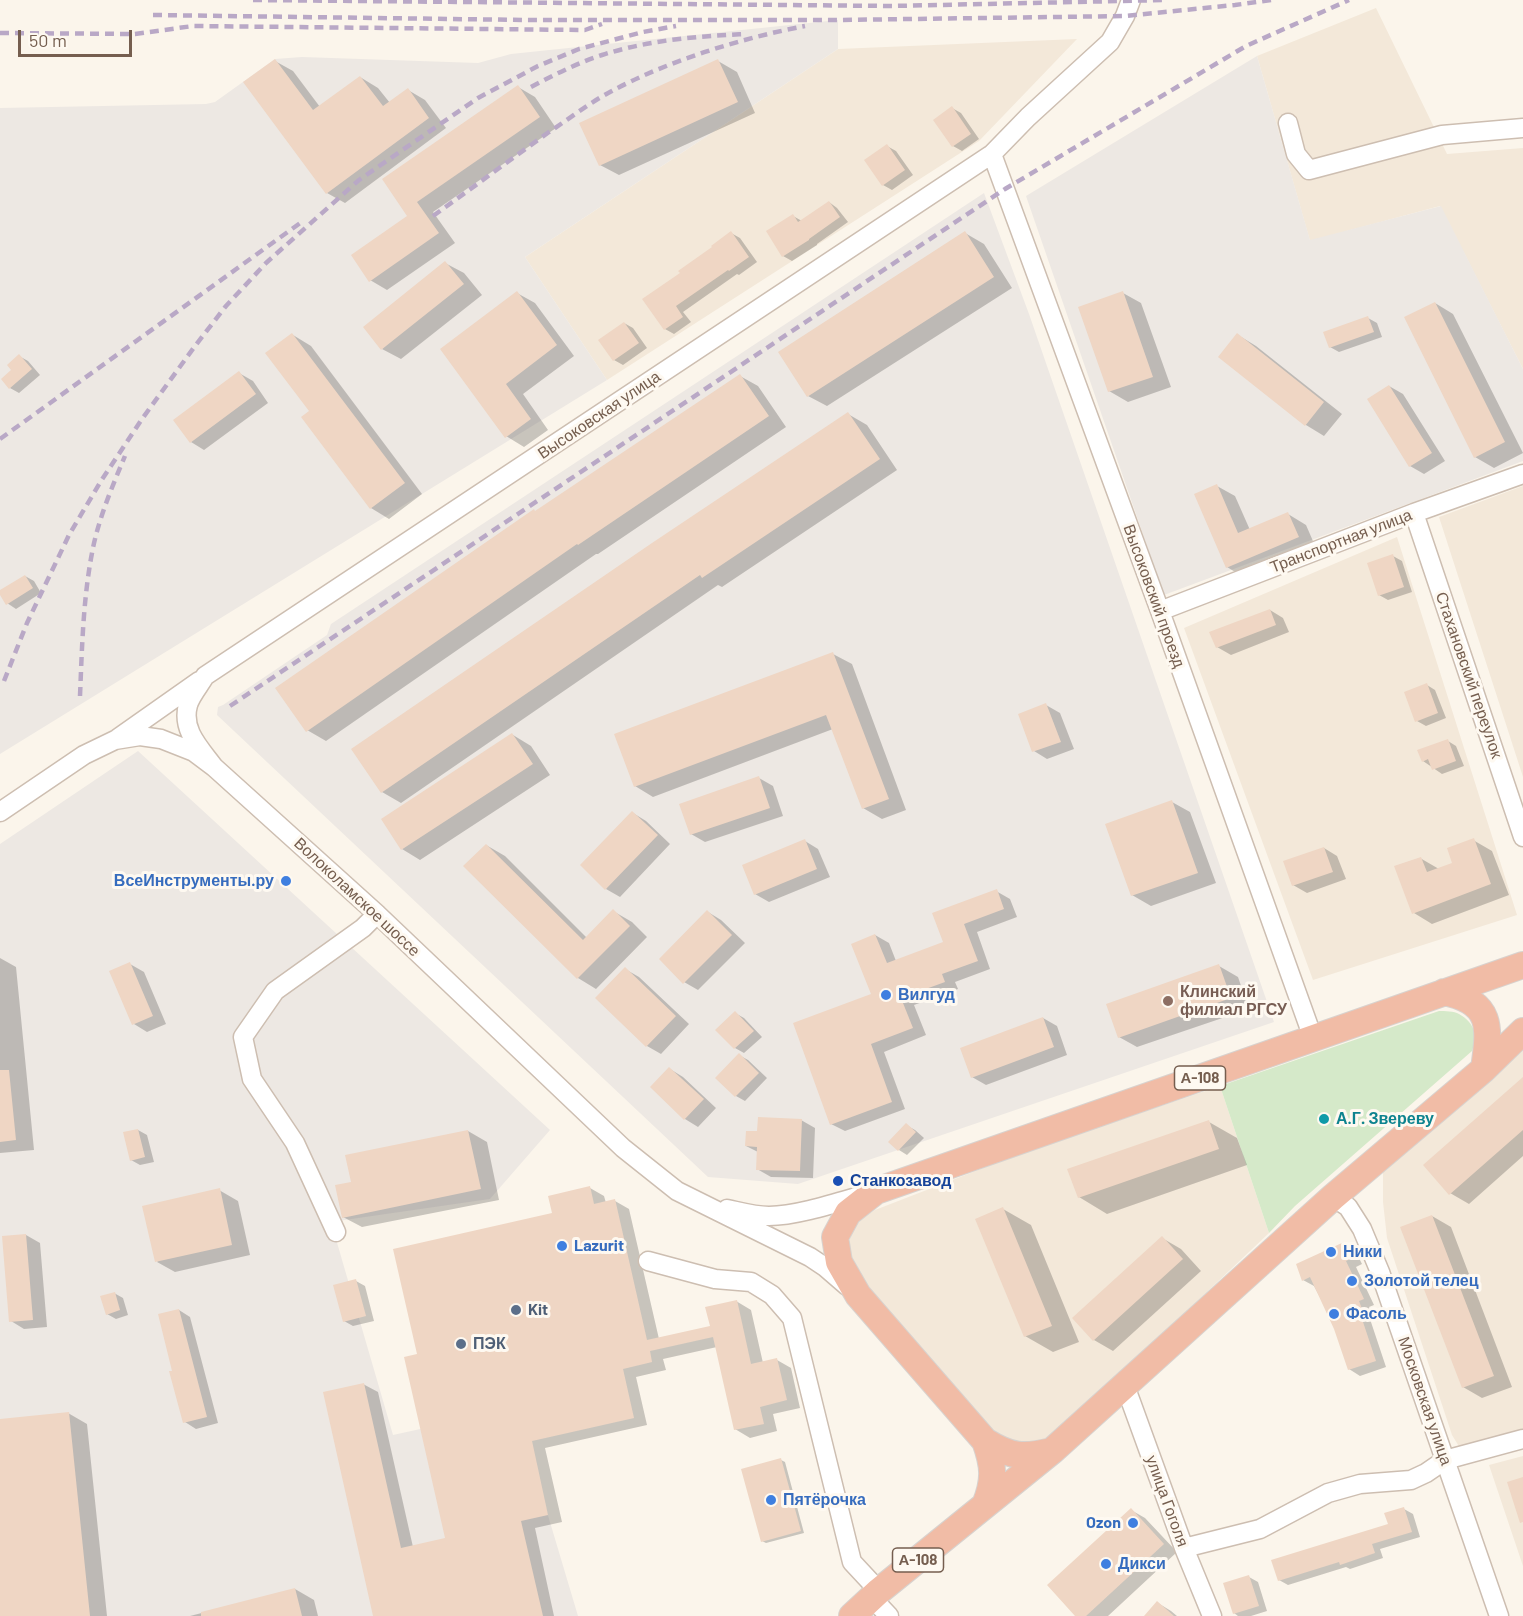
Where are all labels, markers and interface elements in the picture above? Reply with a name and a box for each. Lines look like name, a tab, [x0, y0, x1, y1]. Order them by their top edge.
scale bar	[21, 18, 135, 56]
text: 50 m	[29, 29, 67, 51]
street label: Высоковская улица	[534, 367, 664, 463]
street label: Транспортная улица	[1267, 505, 1415, 577]
street label: Высоковский проезд	[1119, 522, 1189, 670]
street label: Стахановский переулок	[1431, 589, 1507, 761]
street label: Волоколамское шоссе	[290, 834, 424, 960]
place label: ВсеИнструменты.ру	[114, 871, 274, 891]
marker: ВсеИнструменты.ру	[279, 874, 293, 888]
place label: Клинский филиал РГСУ	[1180, 982, 1287, 1020]
place label: Вилгуд	[898, 985, 955, 1005]
marker: Вилгуд	[879, 988, 893, 1002]
marker: Клинский филиал РГСУ	[1161, 994, 1175, 1008]
road number: А-108	[1174, 1066, 1226, 1090]
place label: А.Г. Звереву	[1336, 1109, 1434, 1129]
marker: А.Г. Звереву	[1317, 1112, 1331, 1126]
place label: Станкозавод	[850, 1171, 951, 1191]
marker: Станкозавод	[831, 1174, 845, 1188]
place label: Lazurit	[574, 1236, 624, 1256]
marker: Lazurit	[555, 1239, 569, 1253]
place label: Ники	[1343, 1242, 1382, 1262]
marker: Ники	[1324, 1245, 1338, 1259]
place label: Золотой телец	[1364, 1271, 1479, 1291]
marker: Золотой телец	[1345, 1274, 1359, 1288]
place label: Kit	[528, 1300, 548, 1320]
marker: Kit	[509, 1303, 523, 1317]
place label: Фасоль	[1346, 1304, 1407, 1324]
marker: Фасоль	[1327, 1307, 1341, 1321]
place label: ПЭК	[473, 1334, 506, 1354]
street label: Московская улица	[1394, 1334, 1456, 1468]
marker: ПЭК	[454, 1337, 468, 1351]
street label: улица Гоголя	[1142, 1453, 1192, 1549]
place label: Пятёрочка	[783, 1490, 866, 1510]
marker: Пятёрочка	[764, 1493, 778, 1507]
place label: Ozon	[1086, 1513, 1121, 1533]
marker: Ozon	[1126, 1516, 1140, 1530]
road number: А-108	[892, 1548, 944, 1572]
place label: Дикси	[1118, 1554, 1166, 1574]
marker: Дикси	[1099, 1557, 1113, 1571]

